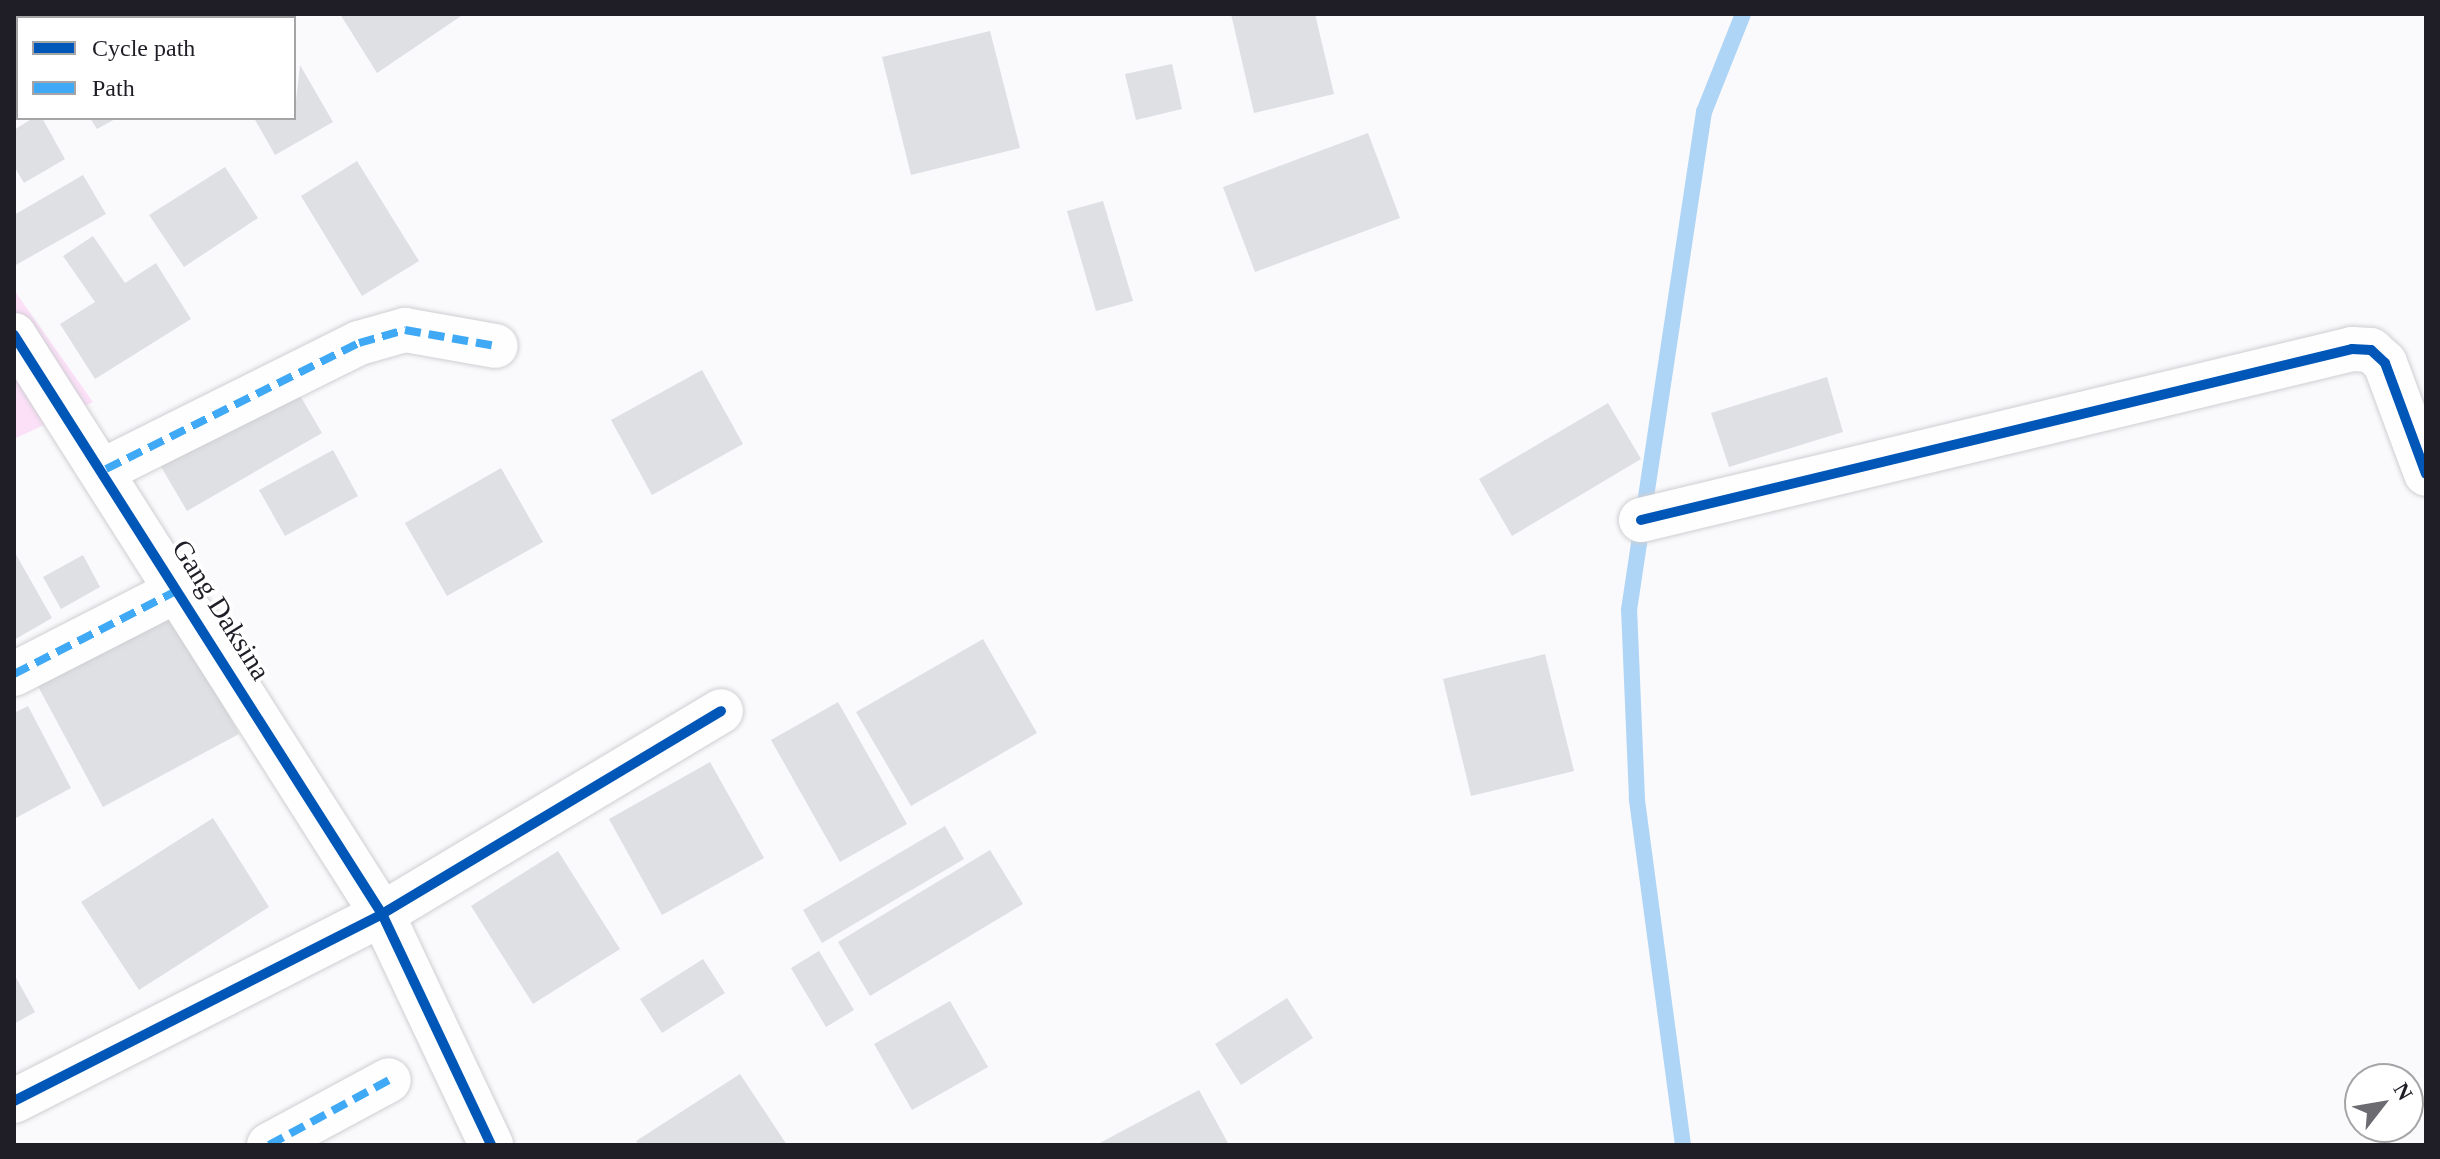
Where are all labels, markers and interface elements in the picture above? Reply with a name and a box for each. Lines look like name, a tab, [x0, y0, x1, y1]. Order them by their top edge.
legend	[16, 16, 296, 120]
text: Cycle path	[92, 35, 195, 61]
text: Path	[92, 75, 135, 101]
street label: Gang Daksina	[165, 534, 277, 686]
north arrow	[2344, 1063, 2424, 1143]
text: N	[2388, 1078, 2418, 1105]

